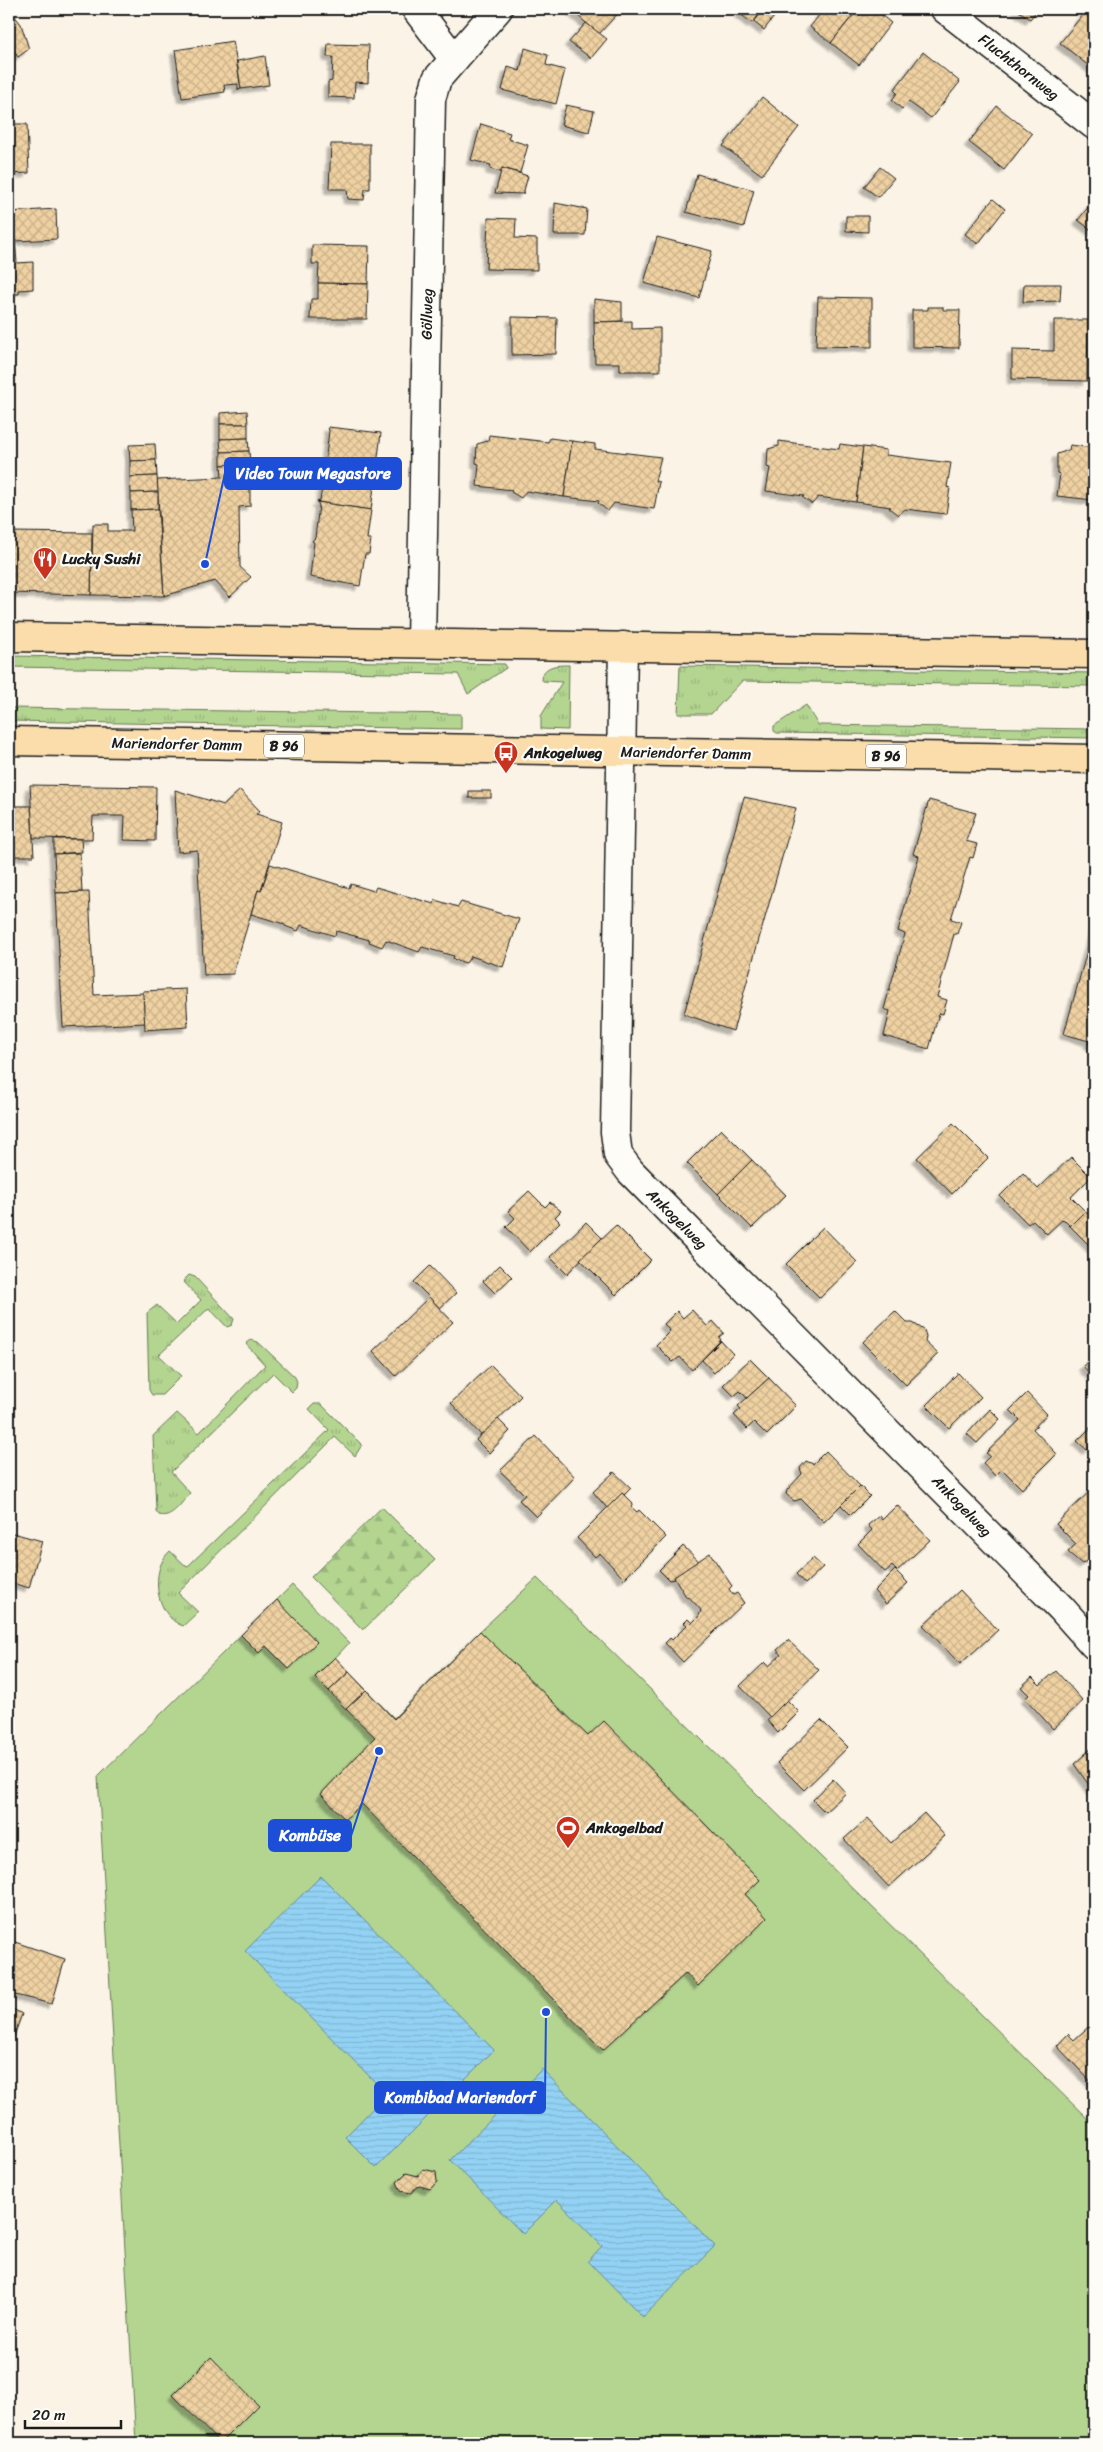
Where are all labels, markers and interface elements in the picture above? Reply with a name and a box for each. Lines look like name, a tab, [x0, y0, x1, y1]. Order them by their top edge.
street label: Fluchthornweg	[973, 27, 1065, 107]
street label: Göllweg	[414, 288, 440, 340]
callout: Video Town Megastore	[225, 458, 401, 489]
text: Video Town Megastore	[235, 459, 392, 488]
restaurant icon: Lucky Sushi	[32, 546, 58, 580]
place label: Lucky Sushi	[62, 546, 141, 572]
street label: Mariendorfer Damm	[111, 730, 243, 758]
road number: B 96	[264, 734, 304, 758]
street label: Mariendorfer Damm	[620, 739, 752, 767]
bus stop icon: Ankogelweg	[493, 740, 519, 774]
place label: Ankogelweg	[523, 740, 603, 766]
road number: B 96	[866, 744, 906, 768]
street label: Ankogelweg	[639, 1181, 714, 1256]
street label: Ankogelweg	[925, 1468, 999, 1543]
sports icon: Ankogelbad	[555, 1815, 581, 1849]
place label: Ankogelbad	[585, 1815, 665, 1841]
callout: Kombüse	[269, 1820, 351, 1851]
text: Kombüse	[278, 1821, 342, 1850]
callout: Kombibad Mariendorf	[375, 2082, 545, 2113]
text: Kombibad Mariendorf	[384, 2083, 537, 2112]
scale bar	[25, 2397, 121, 2429]
text: 20 m	[32, 2402, 66, 2428]

